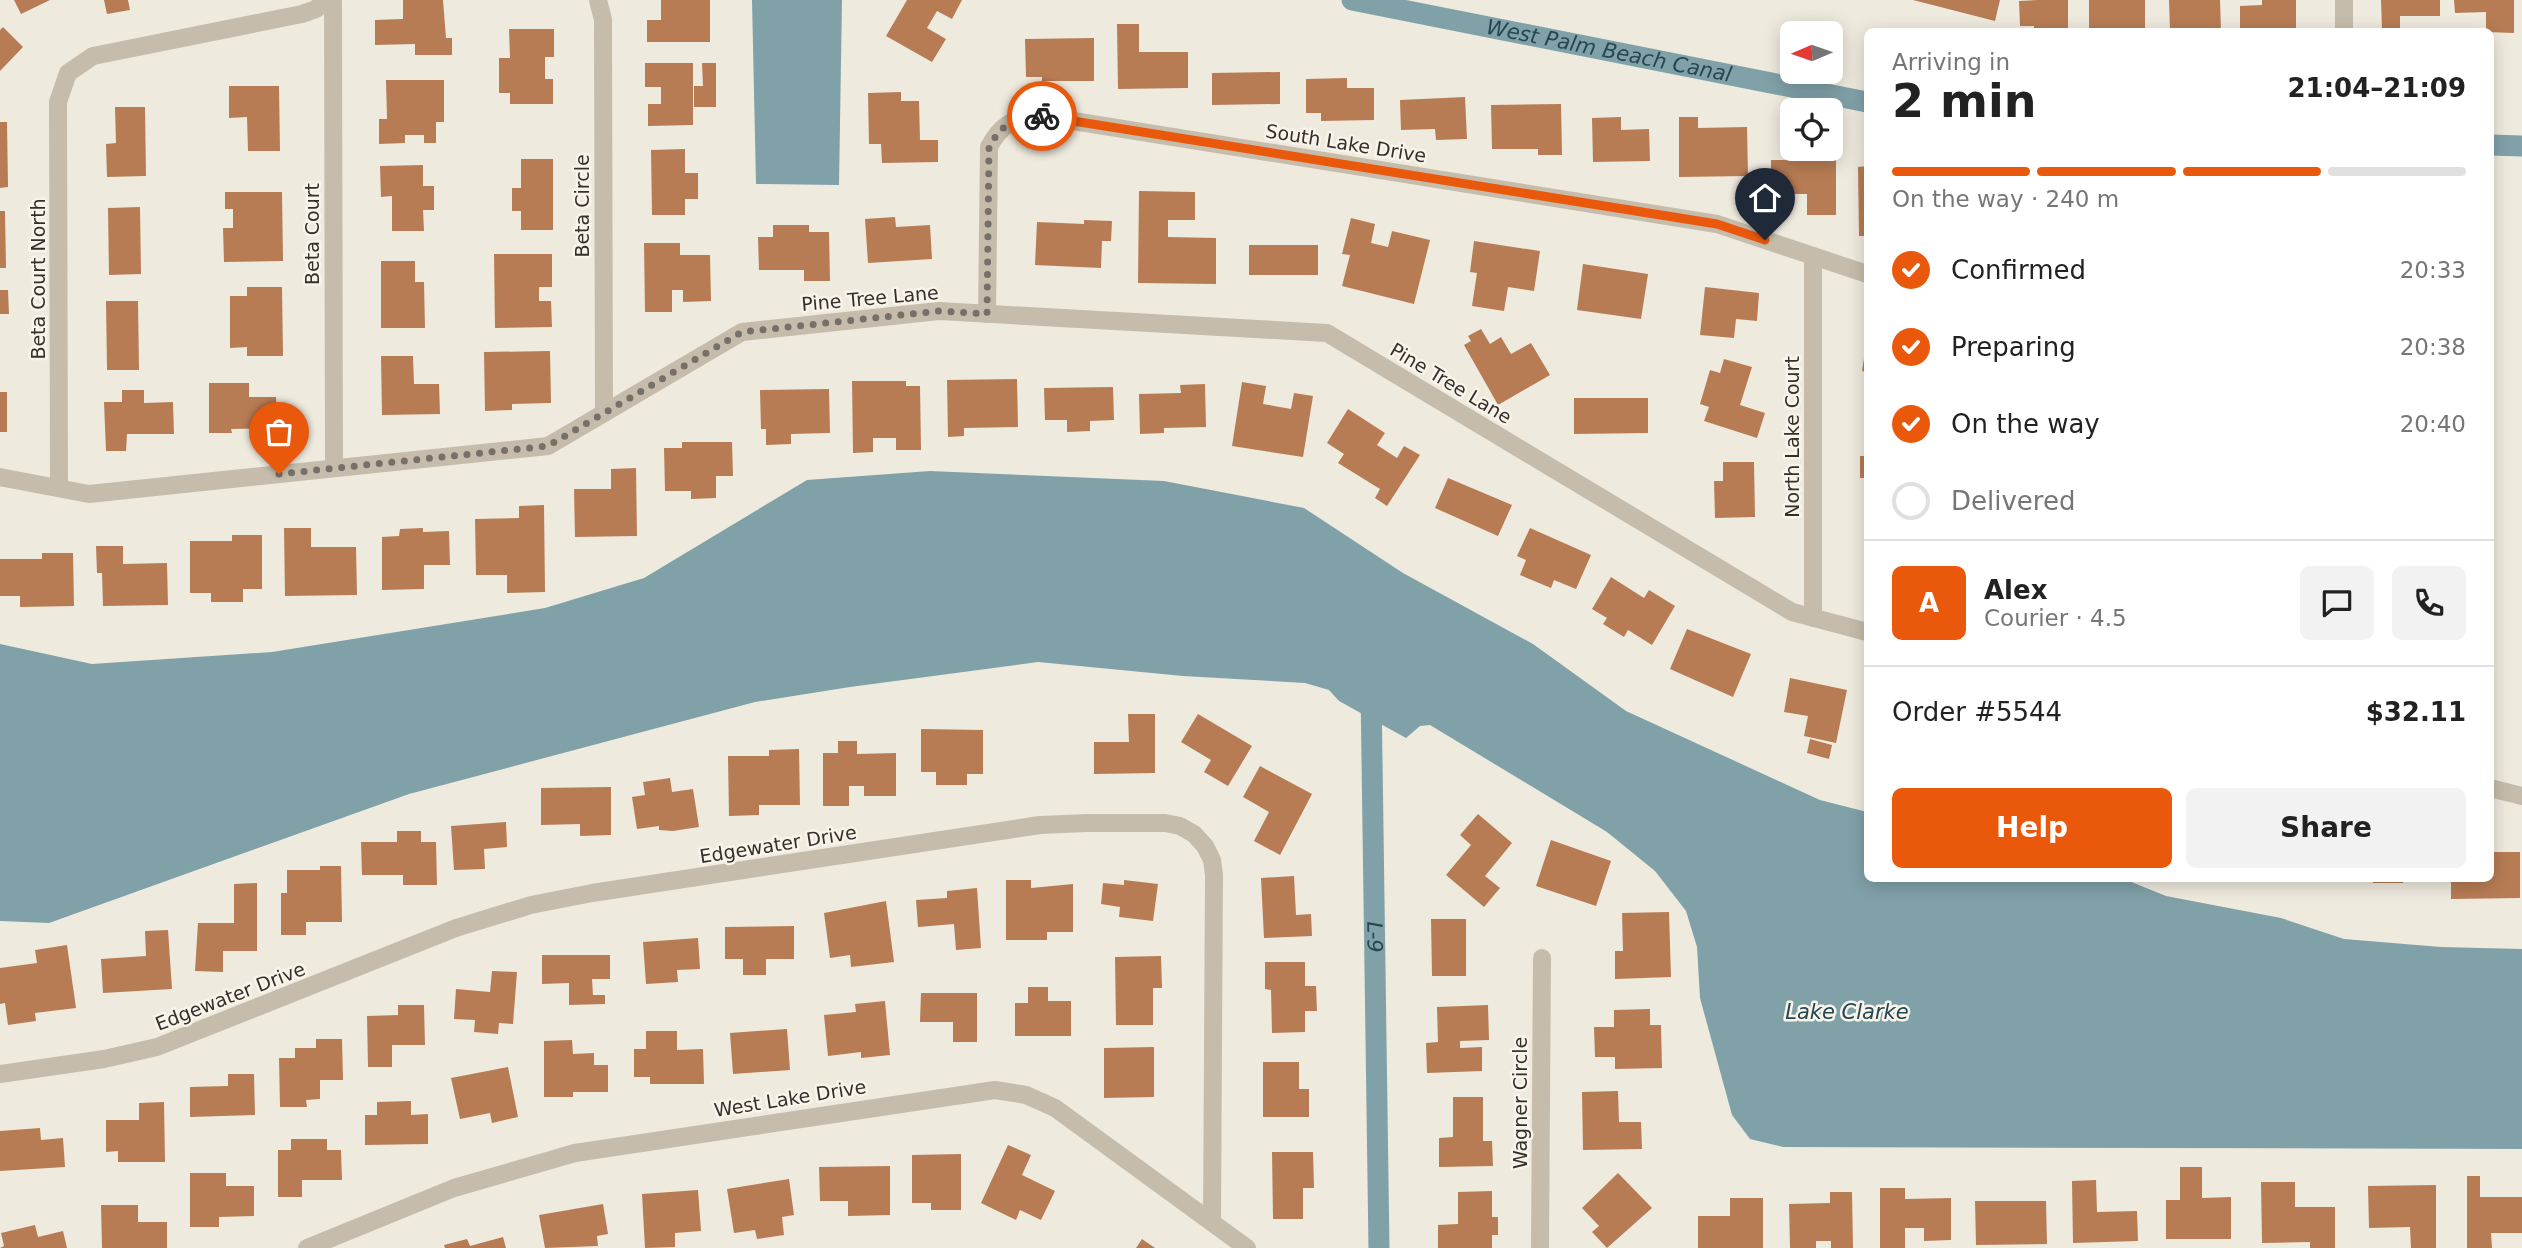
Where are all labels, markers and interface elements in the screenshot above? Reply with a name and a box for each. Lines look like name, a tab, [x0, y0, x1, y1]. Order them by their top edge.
water label: West Palm Beach Canal	[1484, 15, 1734, 87]
north arrow	[1780, 21, 1843, 84]
map controls	[1780, 21, 1843, 161]
text: Arriving in	[1892, 49, 2010, 75]
text: 21:04–21:09	[2287, 73, 2466, 103]
text: 2 min	[1892, 74, 2036, 128]
courier	[1007, 81, 1077, 151]
icon: bike	[1023, 97, 1061, 135]
button: locate	[1780, 98, 1843, 161]
street label: South Lake Drive	[1264, 119, 1428, 167]
street label: Beta Circle	[571, 154, 593, 258]
pin	[1735, 168, 1795, 240]
icon: home	[1746, 179, 1784, 217]
street label: Beta Court	[301, 183, 323, 285]
text: On the way · 240 m	[1892, 186, 2119, 212]
street label: Beta Court North	[27, 198, 49, 360]
icon: check	[1892, 251, 1930, 289]
text: Confirmed	[1951, 255, 2086, 285]
text: 20:33	[2400, 257, 2466, 283]
street label: Pine Tree Lane	[800, 281, 940, 315]
icon: check	[1892, 328, 1930, 366]
text: Preparing	[1951, 332, 2076, 362]
text: 20:38	[2400, 334, 2466, 360]
street label: Pine Tree Lane	[1386, 338, 1516, 428]
street label: North Lake Court	[1781, 356, 1803, 518]
pin	[249, 402, 309, 474]
icon: check	[1892, 405, 1930, 443]
text: On the way	[1951, 409, 2100, 439]
text: 20:40	[2400, 411, 2466, 437]
icon: bag	[260, 413, 298, 451]
text: Delivered	[1951, 486, 2075, 516]
button: chat	[2300, 566, 2374, 640]
button: phone	[2392, 566, 2466, 640]
text: Alex	[1984, 575, 2047, 605]
text: A	[1919, 588, 1939, 618]
text: Courier · 4.5	[1984, 605, 2127, 631]
text: Order #5544	[1892, 697, 2062, 727]
text: $32.11	[2366, 697, 2466, 727]
button: Help	[1892, 788, 2172, 868]
button: Share	[2186, 788, 2466, 868]
street label: Edgewater Drive	[698, 821, 858, 867]
water label: L-9	[1362, 921, 1387, 953]
street label: Edgewater Drive	[152, 957, 308, 1035]
water label: Lake Clarke	[1785, 1000, 1909, 1024]
street label: Wagner Circle	[1509, 1037, 1531, 1169]
street label: West Lake Drive	[712, 1075, 868, 1121]

